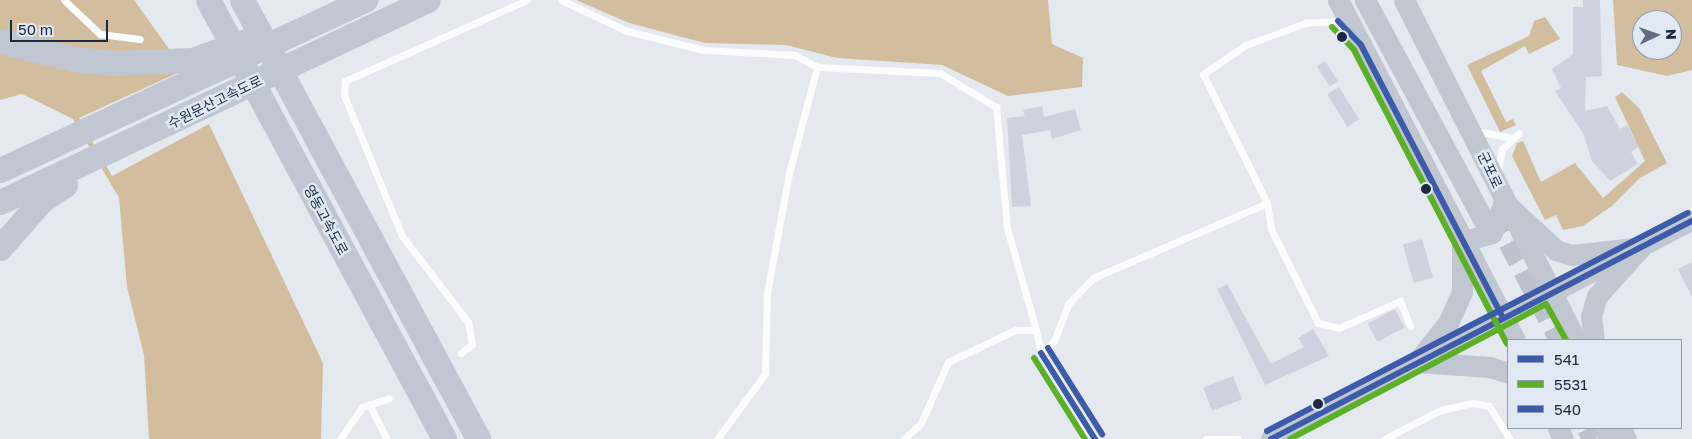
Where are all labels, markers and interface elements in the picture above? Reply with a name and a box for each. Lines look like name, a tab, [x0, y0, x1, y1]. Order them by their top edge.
scale bar	[12, 10, 110, 42]
north arrow	[1632, 10, 1682, 60]
text: 50 m	[18, 20, 53, 38]
text: N	[1663, 28, 1680, 40]
unlabelled marker	[1337, 32, 1347, 42]
street label: 수원문산고속도로	[165, 72, 265, 132]
street label: 군포로	[1474, 149, 1506, 191]
street label: 영동고속도로	[300, 182, 352, 258]
unlabelled marker	[1421, 184, 1431, 194]
legend	[1507, 339, 1682, 429]
text: 541	[1554, 350, 1579, 368]
text: 5531	[1554, 375, 1587, 393]
unlabelled marker	[1313, 399, 1323, 409]
text: 540	[1554, 400, 1581, 418]

